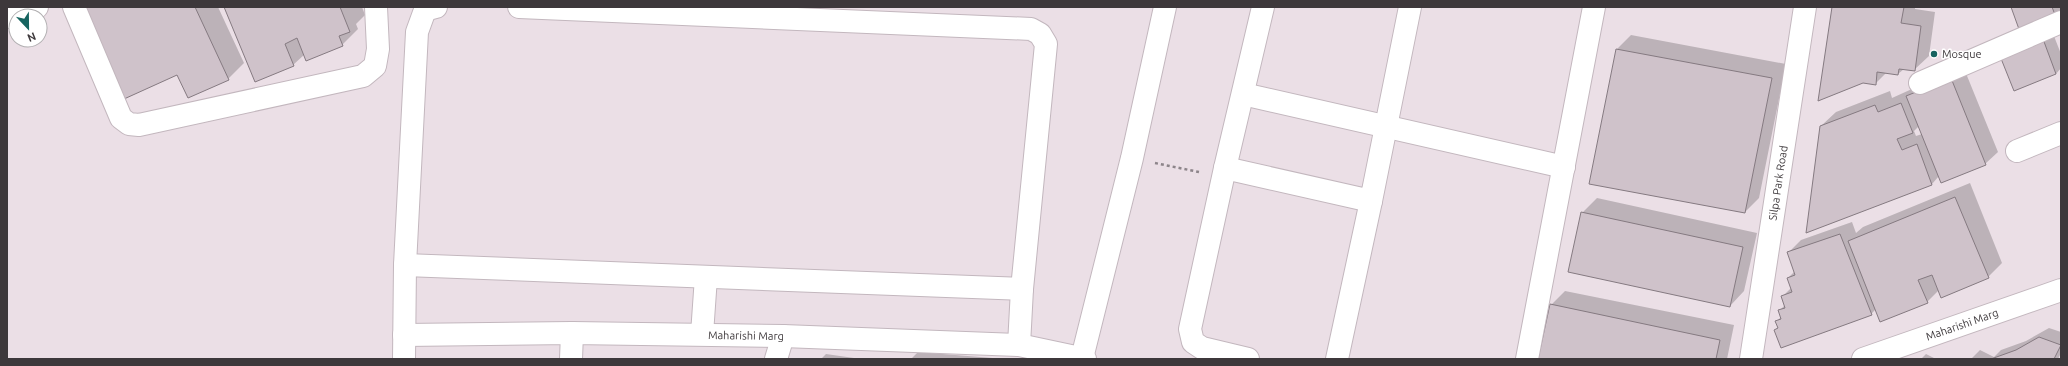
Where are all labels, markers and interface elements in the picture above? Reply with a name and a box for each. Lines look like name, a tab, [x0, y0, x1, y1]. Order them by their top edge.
north arrow	[8, 8, 48, 48]
text: N	[26, 30, 38, 44]
place label: Mosque	[1942, 48, 1982, 60]
marker: Mosque	[1929, 49, 1939, 59]
street label: Silpa Park Road	[1766, 145, 1790, 221]
street label: Maharishi Marg	[1924, 306, 2000, 343]
street label: Maharishi Marg	[708, 329, 784, 342]

